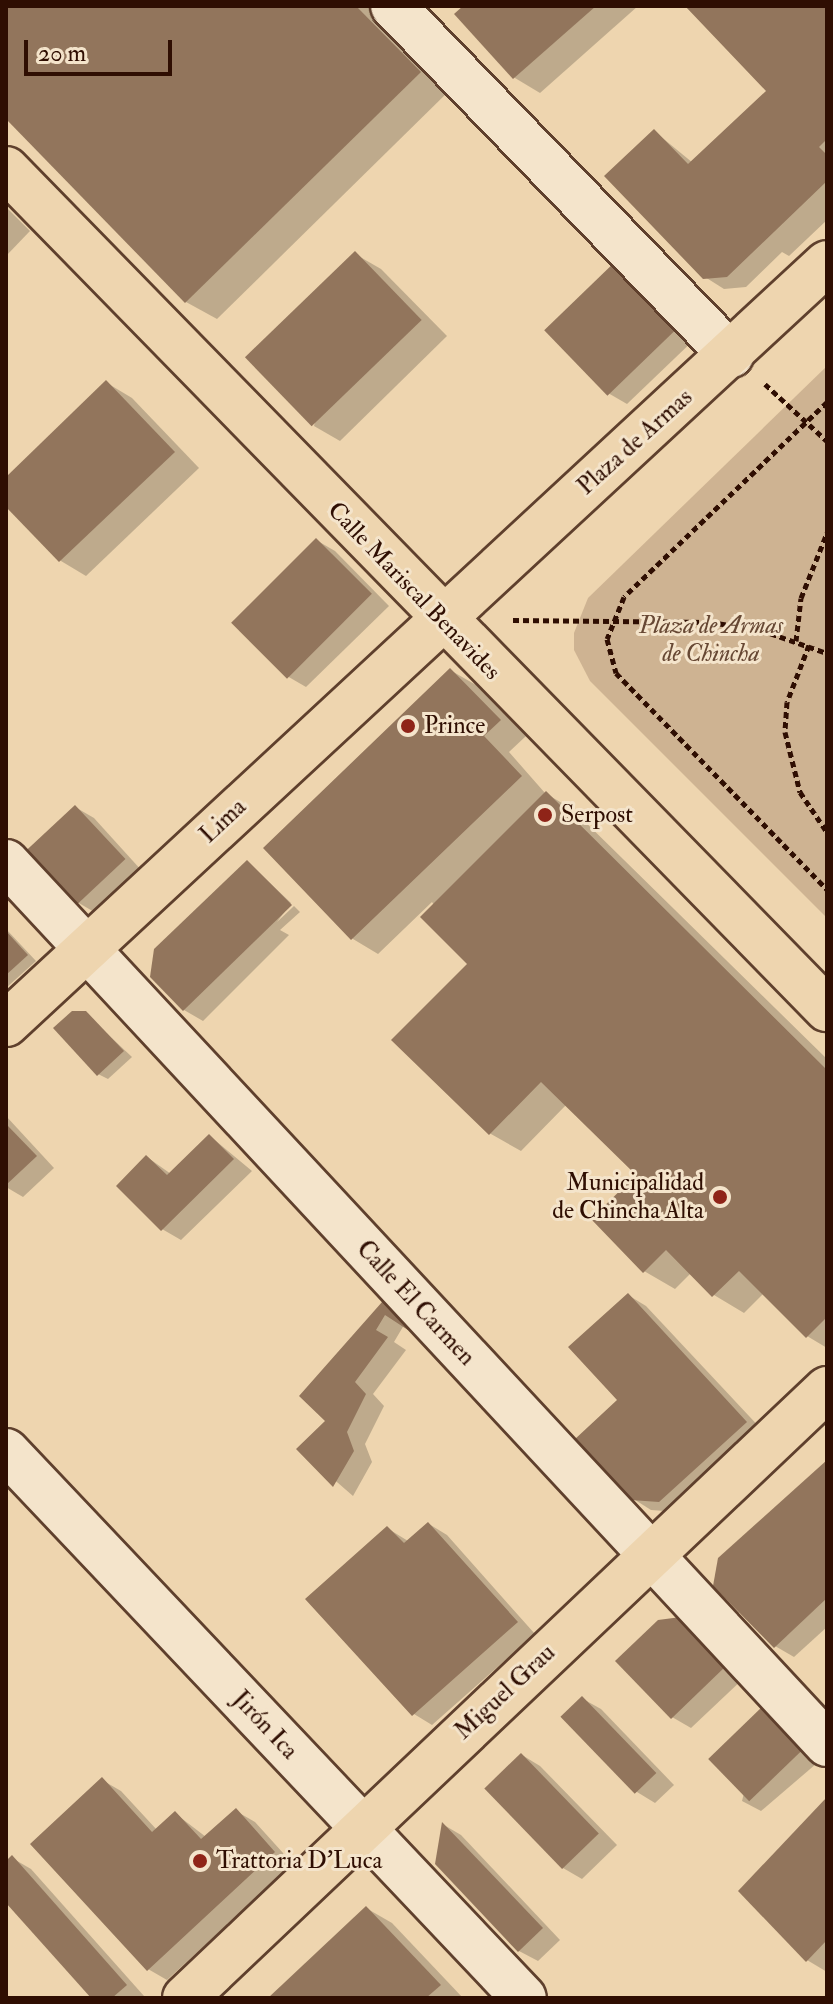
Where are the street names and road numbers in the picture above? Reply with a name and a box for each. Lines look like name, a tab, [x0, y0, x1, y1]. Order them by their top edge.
street label: Plaza de Armas	[572, 383, 698, 501]
street label: Calle Mariscal Benavides	[322, 496, 506, 686]
street label: Lima	[194, 793, 252, 849]
street label: Calle El Carmen	[351, 1235, 481, 1371]
street label: Miguel Grau	[449, 1638, 561, 1746]
street label: Jirón Ica	[226, 1685, 304, 1765]

